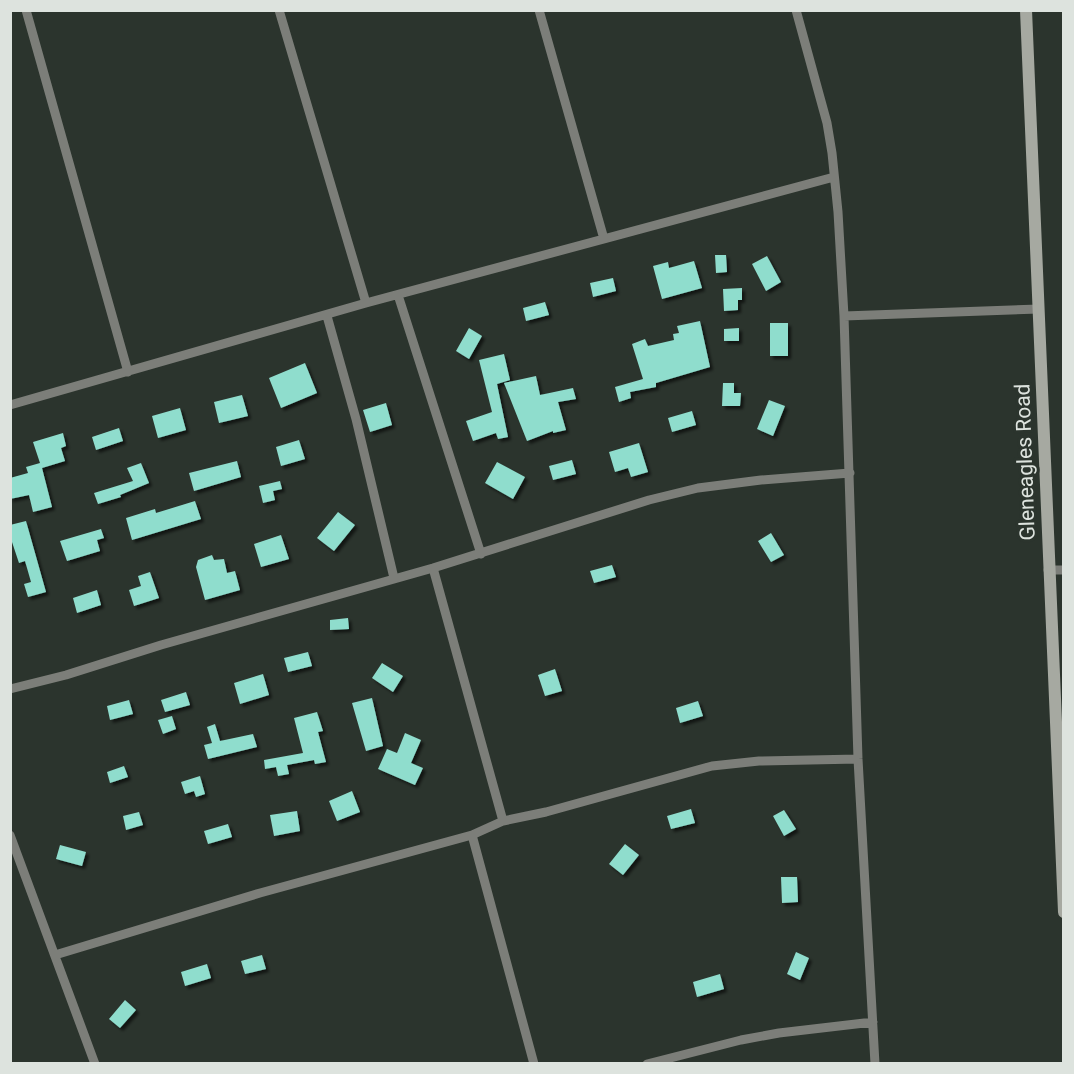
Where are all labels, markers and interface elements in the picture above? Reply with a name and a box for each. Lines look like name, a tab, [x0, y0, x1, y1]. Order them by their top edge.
street label: Gleneagles Road	[1010, 383, 1040, 541]

